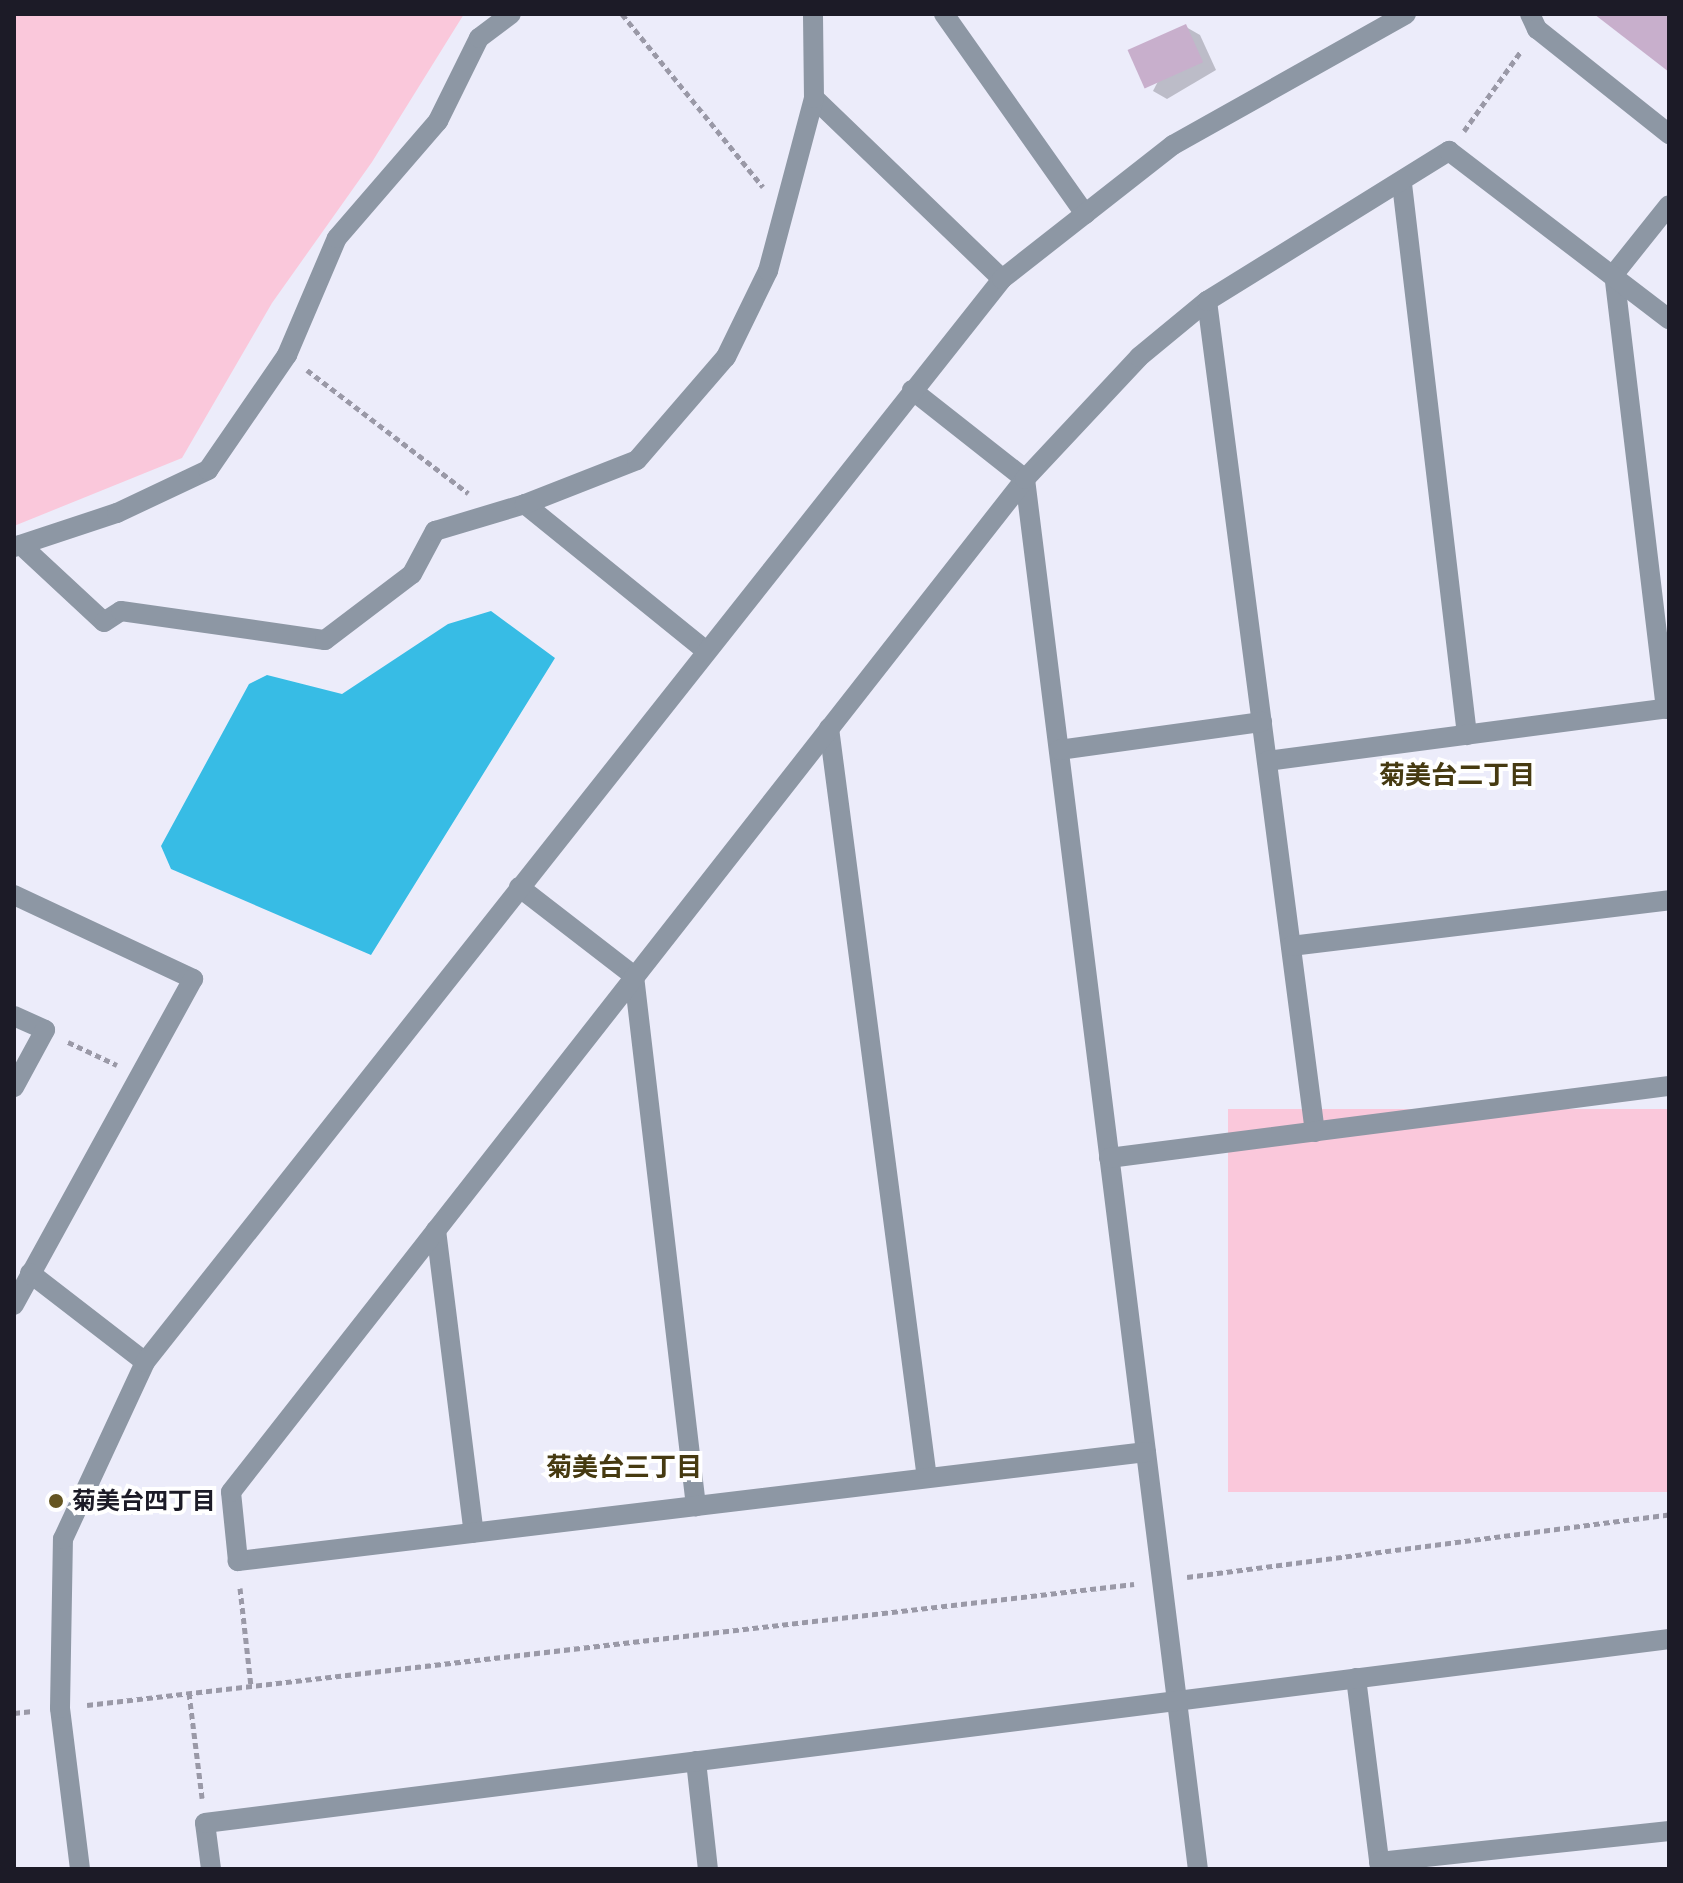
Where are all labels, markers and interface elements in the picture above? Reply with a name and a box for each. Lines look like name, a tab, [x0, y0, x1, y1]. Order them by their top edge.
district label: 菊美台二丁目	[1379, 760, 1535, 792]
district label: 菊美台三丁目	[546, 1452, 702, 1484]
place label: 菊美台四丁目	[72, 1487, 216, 1515]
marker: 菊美台四丁目	[47, 1492, 65, 1510]

